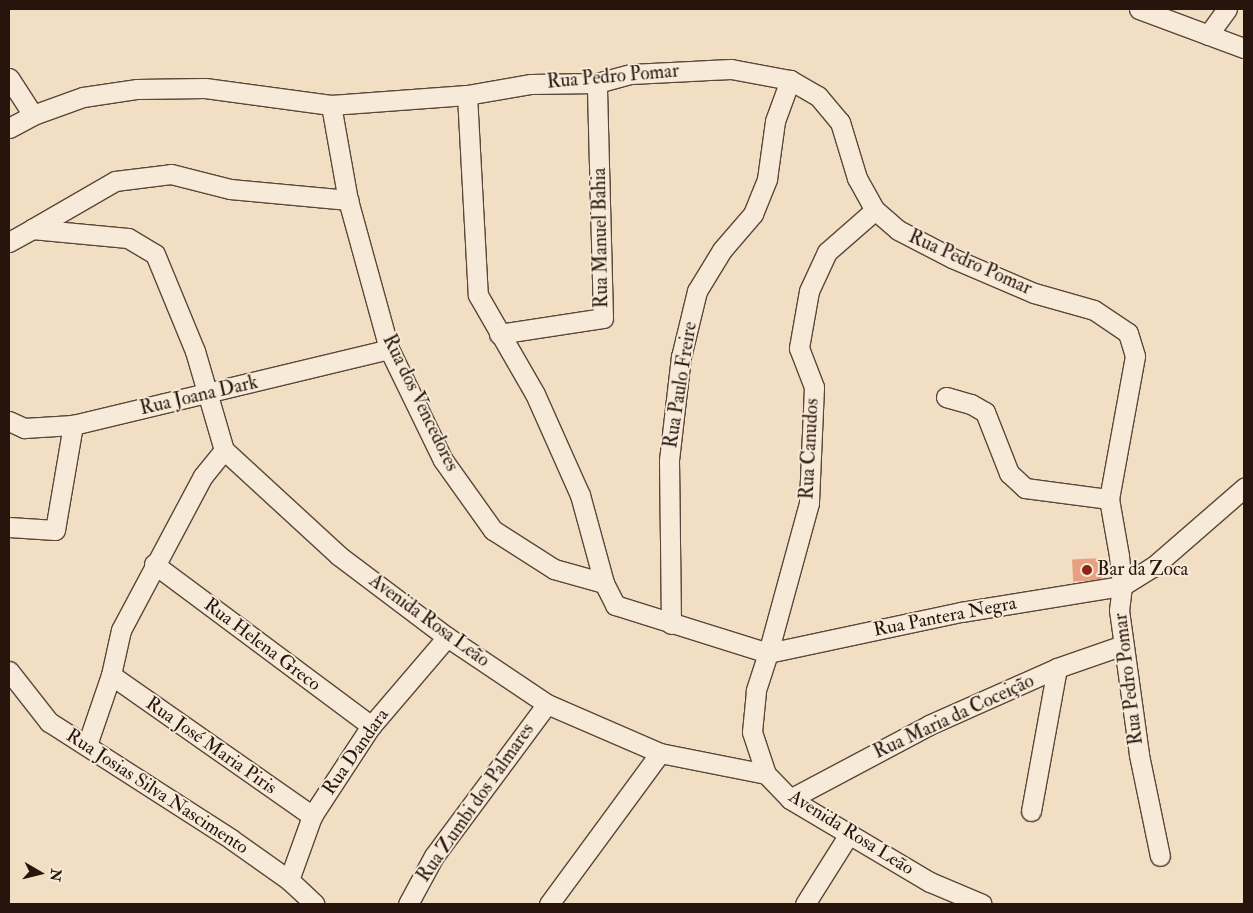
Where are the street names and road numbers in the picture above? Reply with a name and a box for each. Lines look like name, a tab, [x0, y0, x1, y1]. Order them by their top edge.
street label: Rua Pedro Pomar	[546, 60, 680, 94]
street label: Rua Manuel Bahia	[588, 168, 614, 308]
street label: Rua Pedro Pomar	[905, 226, 1035, 300]
street label: Rua Paulo Freire	[660, 320, 702, 450]
street label: Rua dos Vencedores	[377, 331, 463, 475]
street label: Rua Joana Dark	[138, 371, 260, 421]
street label: Rua Canudos	[796, 398, 824, 500]
street label: Avenida Rosa Leão	[364, 570, 494, 672]
street label: Rua Pantera Negra	[872, 592, 1018, 642]
street label: Rua Helena Greco	[199, 594, 325, 696]
street label: Rua Pedro Pomar	[1110, 612, 1148, 746]
street label: Rua Maria da Coceição	[870, 670, 1038, 764]
street label: Rua José Maria Piris	[141, 692, 281, 800]
street label: Rua Dandara	[318, 704, 394, 800]
street label: Rua Zumbi dos Palmares	[413, 719, 539, 887]
street label: Rua Josias Silva Nascimento	[62, 724, 252, 860]
street label: Avenida Rosa Leão	[784, 785, 918, 881]

